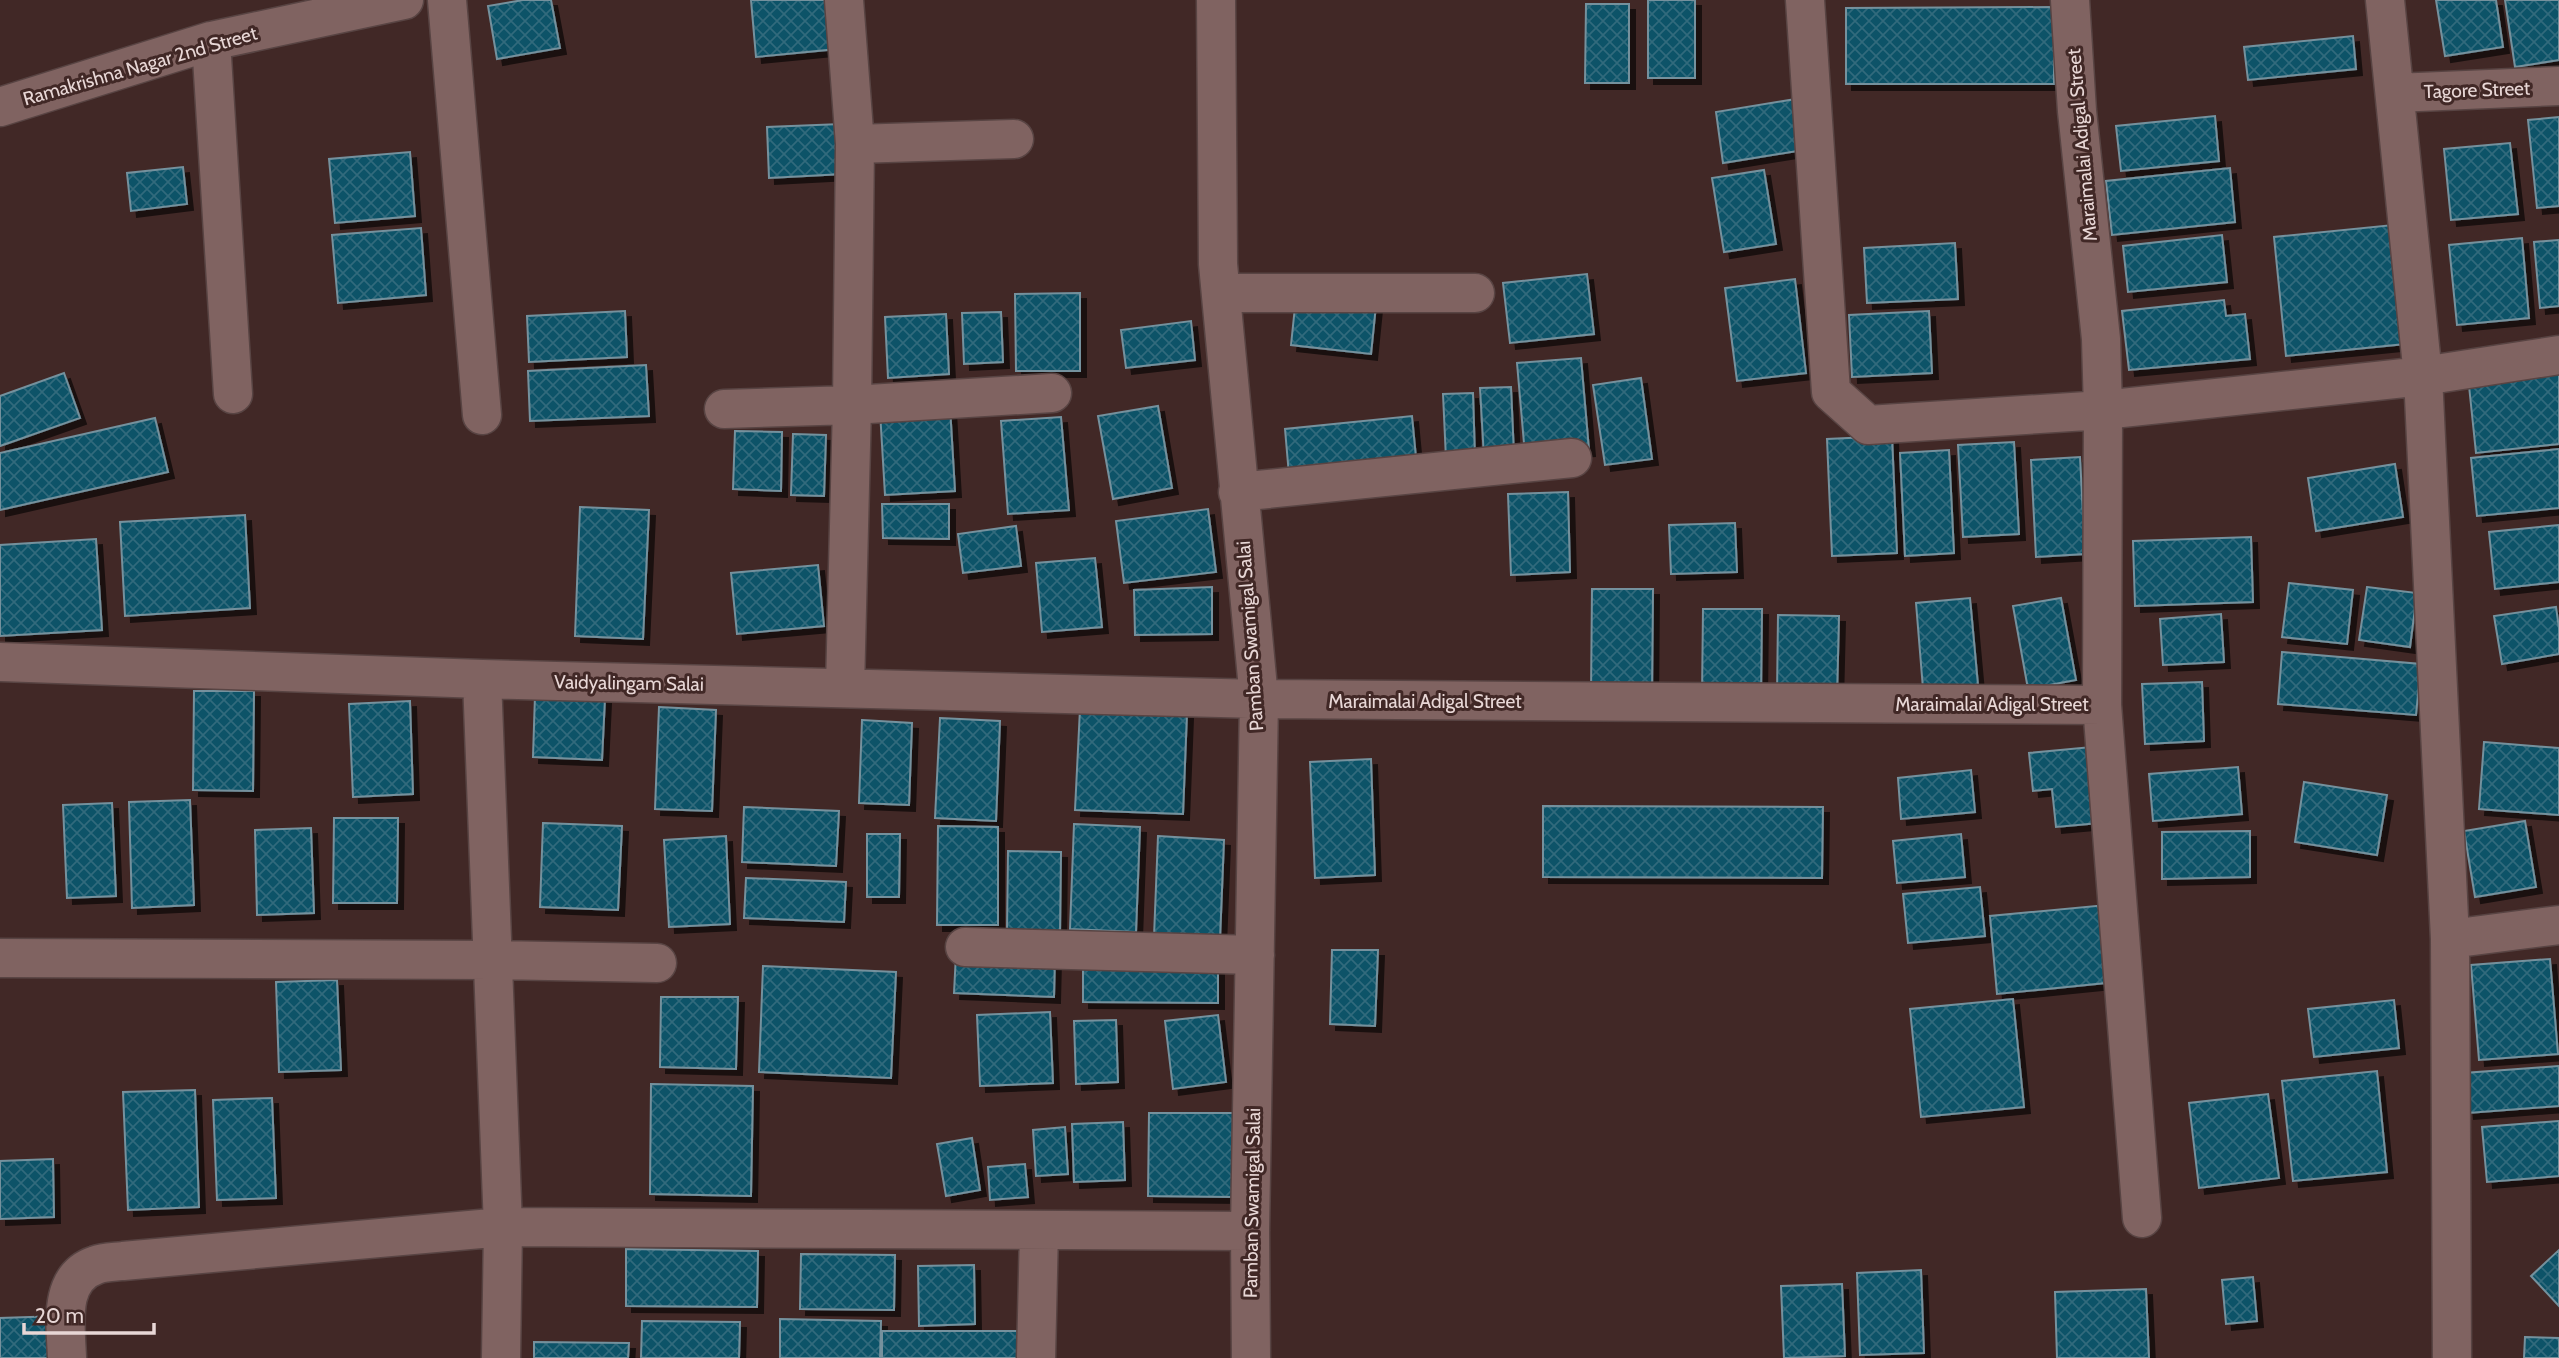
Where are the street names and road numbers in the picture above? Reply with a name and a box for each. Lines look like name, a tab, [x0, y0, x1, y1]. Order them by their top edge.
street label: Ramakrishna Nagar 2nd Street	[20, 21, 260, 110]
street label: Maraimalai Adigal Street	[2062, 47, 2102, 242]
street label: Tagore Street	[2423, 77, 2531, 103]
street label: Pamban Swamigal Salai	[1232, 540, 1268, 732]
street label: Vaidyalingam Salai	[554, 670, 704, 696]
street label: Maraimalai Adigal Street	[1328, 690, 1522, 713]
street label: Maraimalai Adigal Street	[1895, 693, 2089, 716]
street label: Pamban Swamigal Salai	[1239, 1108, 1265, 1298]

